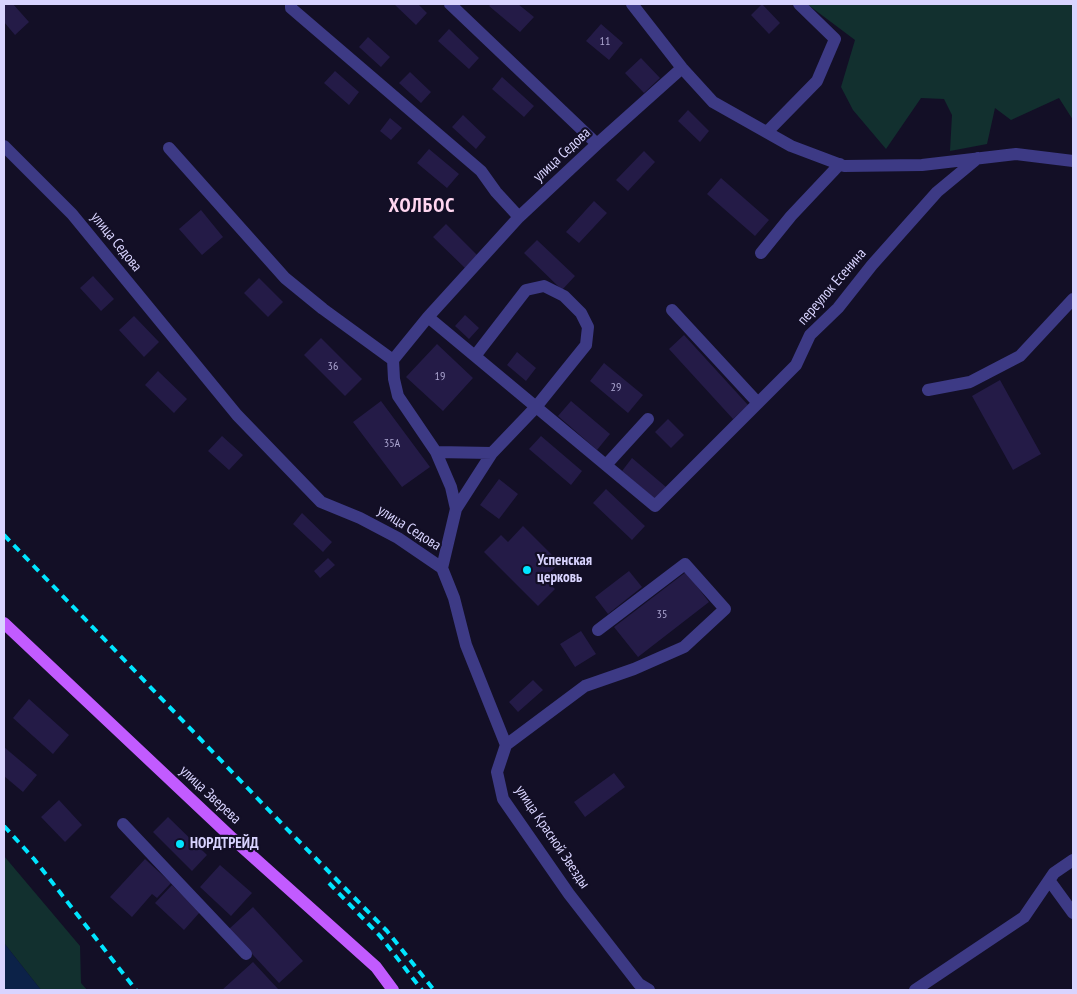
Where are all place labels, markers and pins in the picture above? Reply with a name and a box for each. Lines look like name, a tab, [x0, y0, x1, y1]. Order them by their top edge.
place label: Успенская церковь	[537, 552, 592, 587]
marker: Успенская церковь	[521, 564, 533, 576]
place label: НОРДТРЕЙД	[190, 835, 259, 853]
marker: НОРДТРЕЙД	[174, 838, 186, 850]

